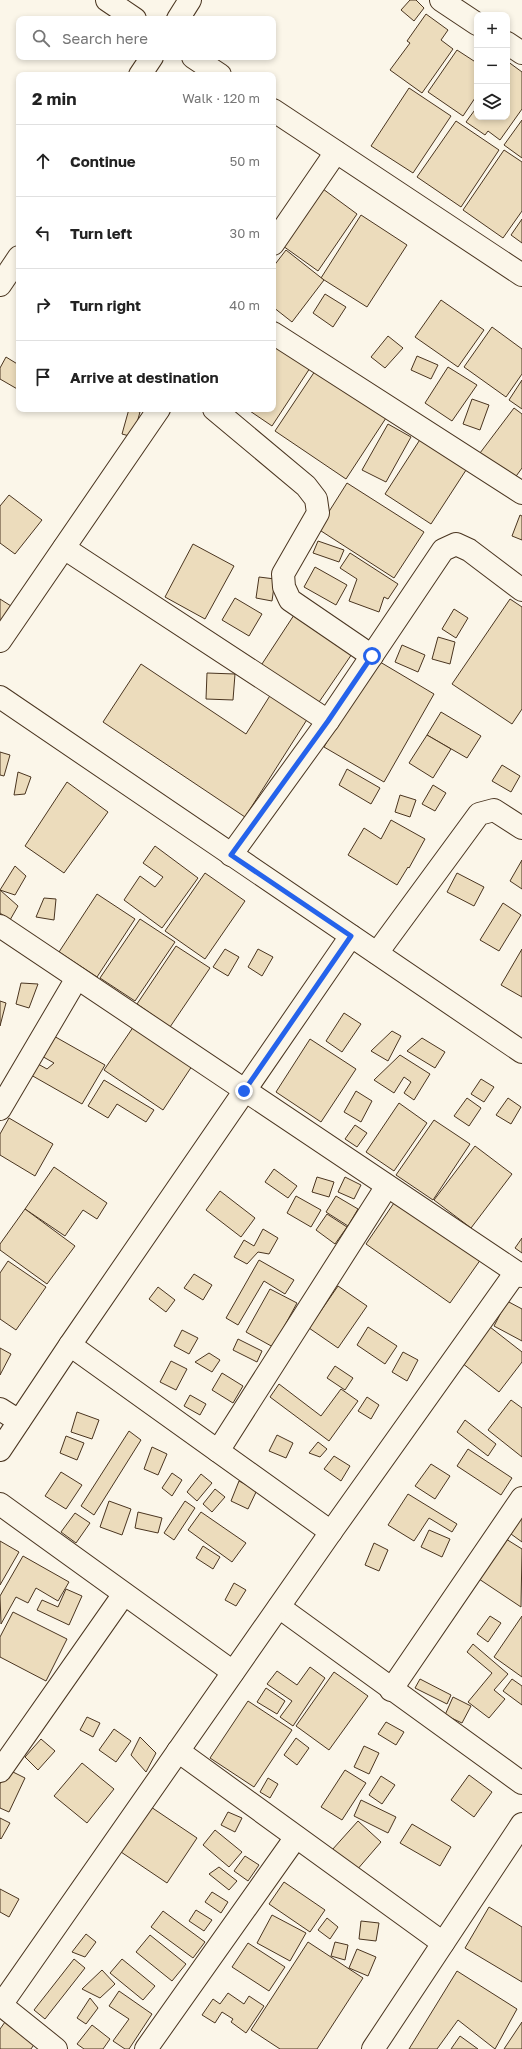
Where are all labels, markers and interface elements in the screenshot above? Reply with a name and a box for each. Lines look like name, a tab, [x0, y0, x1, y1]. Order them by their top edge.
map controls	[474, 12, 510, 120]
button: +	[474, 12, 510, 48]
search box	[16, 16, 276, 60]
icon: search	[30, 27, 52, 49]
text: Search here	[62, 29, 148, 47]
button: −	[474, 48, 510, 84]
button: layers	[474, 84, 510, 120]
text: 2 min	[32, 88, 76, 109]
text: Walk · 120 m	[182, 90, 260, 106]
icon: ahead	[32, 150, 54, 172]
text: Continue	[70, 152, 136, 170]
text: 50 m	[230, 153, 260, 169]
icon: left	[32, 222, 54, 244]
text: Turn left	[70, 224, 132, 242]
text: 30 m	[230, 225, 260, 241]
icon: right	[32, 294, 54, 316]
text: Turn right	[70, 296, 141, 314]
text: 40 m	[229, 297, 260, 313]
icon: arrive	[32, 366, 54, 388]
text: Arrive at destination	[70, 368, 219, 386]
route start	[363, 647, 381, 665]
route end	[235, 1082, 253, 1100]

